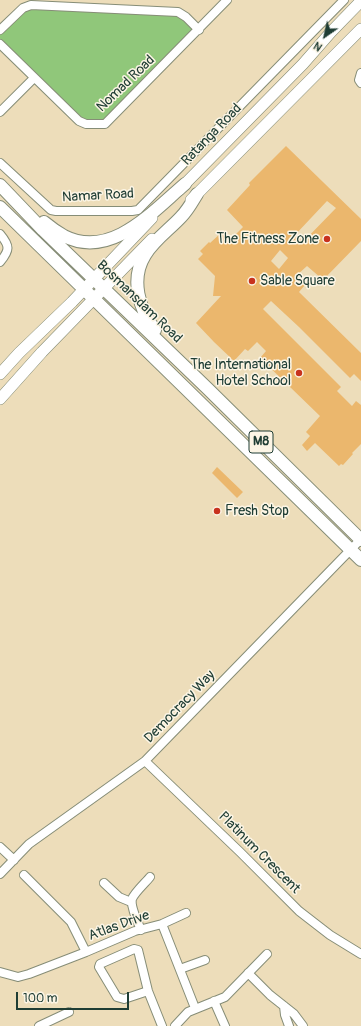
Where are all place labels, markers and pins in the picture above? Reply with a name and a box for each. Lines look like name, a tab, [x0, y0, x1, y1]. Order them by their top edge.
place label: The Fitness Zone	[217, 231, 319, 247]
marker: The Fitness Zone	[322, 234, 332, 244]
place label: Sable Square	[260, 273, 335, 289]
marker: Sable Square	[247, 276, 257, 286]
place label: The International Hotel School	[190, 357, 291, 390]
marker: The International Hotel School	[294, 368, 304, 378]
place label: Fresh Stop	[225, 503, 289, 519]
marker: Fresh Stop	[212, 506, 222, 516]

